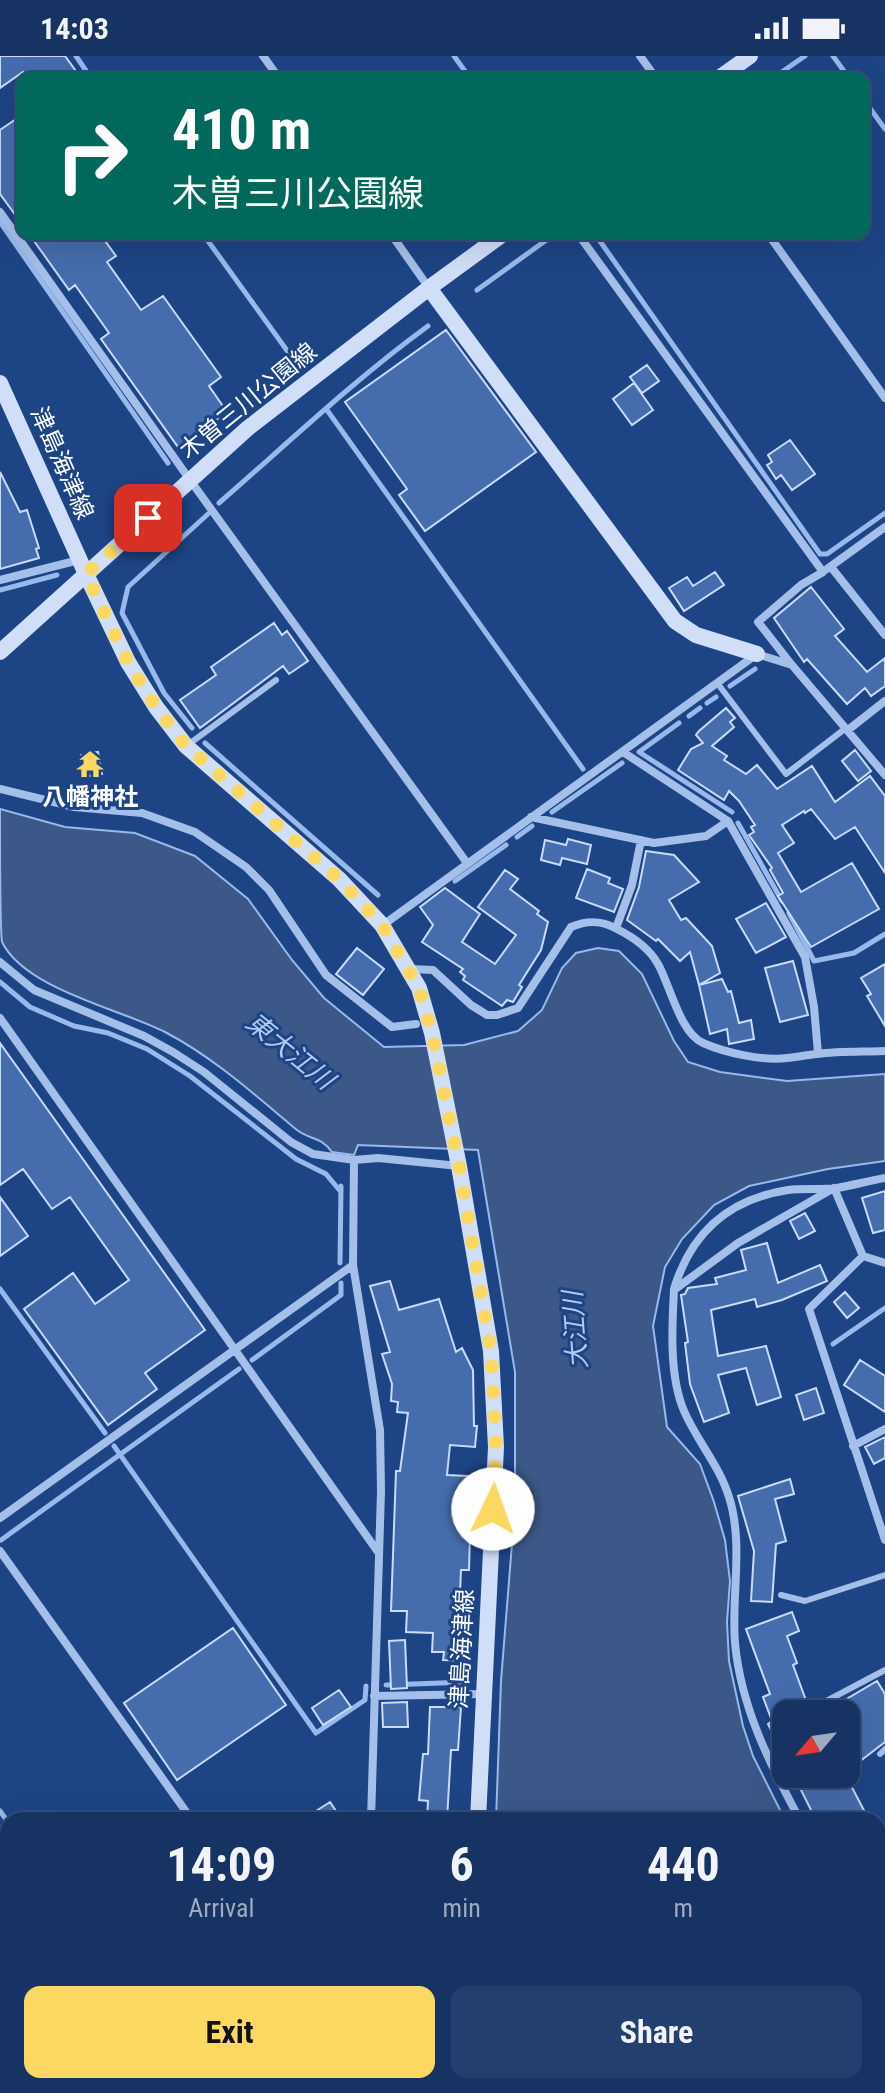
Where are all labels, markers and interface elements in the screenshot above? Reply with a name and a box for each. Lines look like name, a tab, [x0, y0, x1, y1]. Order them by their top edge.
text: 14:03	[40, 11, 109, 46]
text: 410 m	[172, 97, 311, 163]
icon: right	[40, 104, 144, 208]
text: 木曽三川公園線	[172, 173, 424, 215]
street label: 木曽三川公園線	[174, 337, 322, 465]
street label: 津島海津線	[25, 402, 99, 524]
pin	[114, 484, 182, 552]
icon: arrive	[126, 496, 170, 540]
temple icon: 八幡神社	[75, 749, 105, 779]
place label: 八幡神社	[42, 783, 138, 811]
water label: 東大江川	[240, 1007, 342, 1097]
water label: 大江川	[557, 1287, 593, 1370]
position arrow	[451, 1467, 535, 1551]
street label: 津島海津線	[445, 1588, 479, 1710]
north arrow	[772, 1700, 860, 1788]
map controls	[772, 1700, 860, 1788]
text: 14:09	[166, 1836, 276, 1893]
text: 6	[450, 1836, 474, 1893]
text: 440	[647, 1836, 720, 1893]
text: Arrival	[188, 1893, 254, 1923]
text: min	[443, 1893, 481, 1923]
text: m	[674, 1893, 693, 1923]
button: Exit	[24, 1986, 435, 2078]
button: Share	[451, 1986, 862, 2078]

